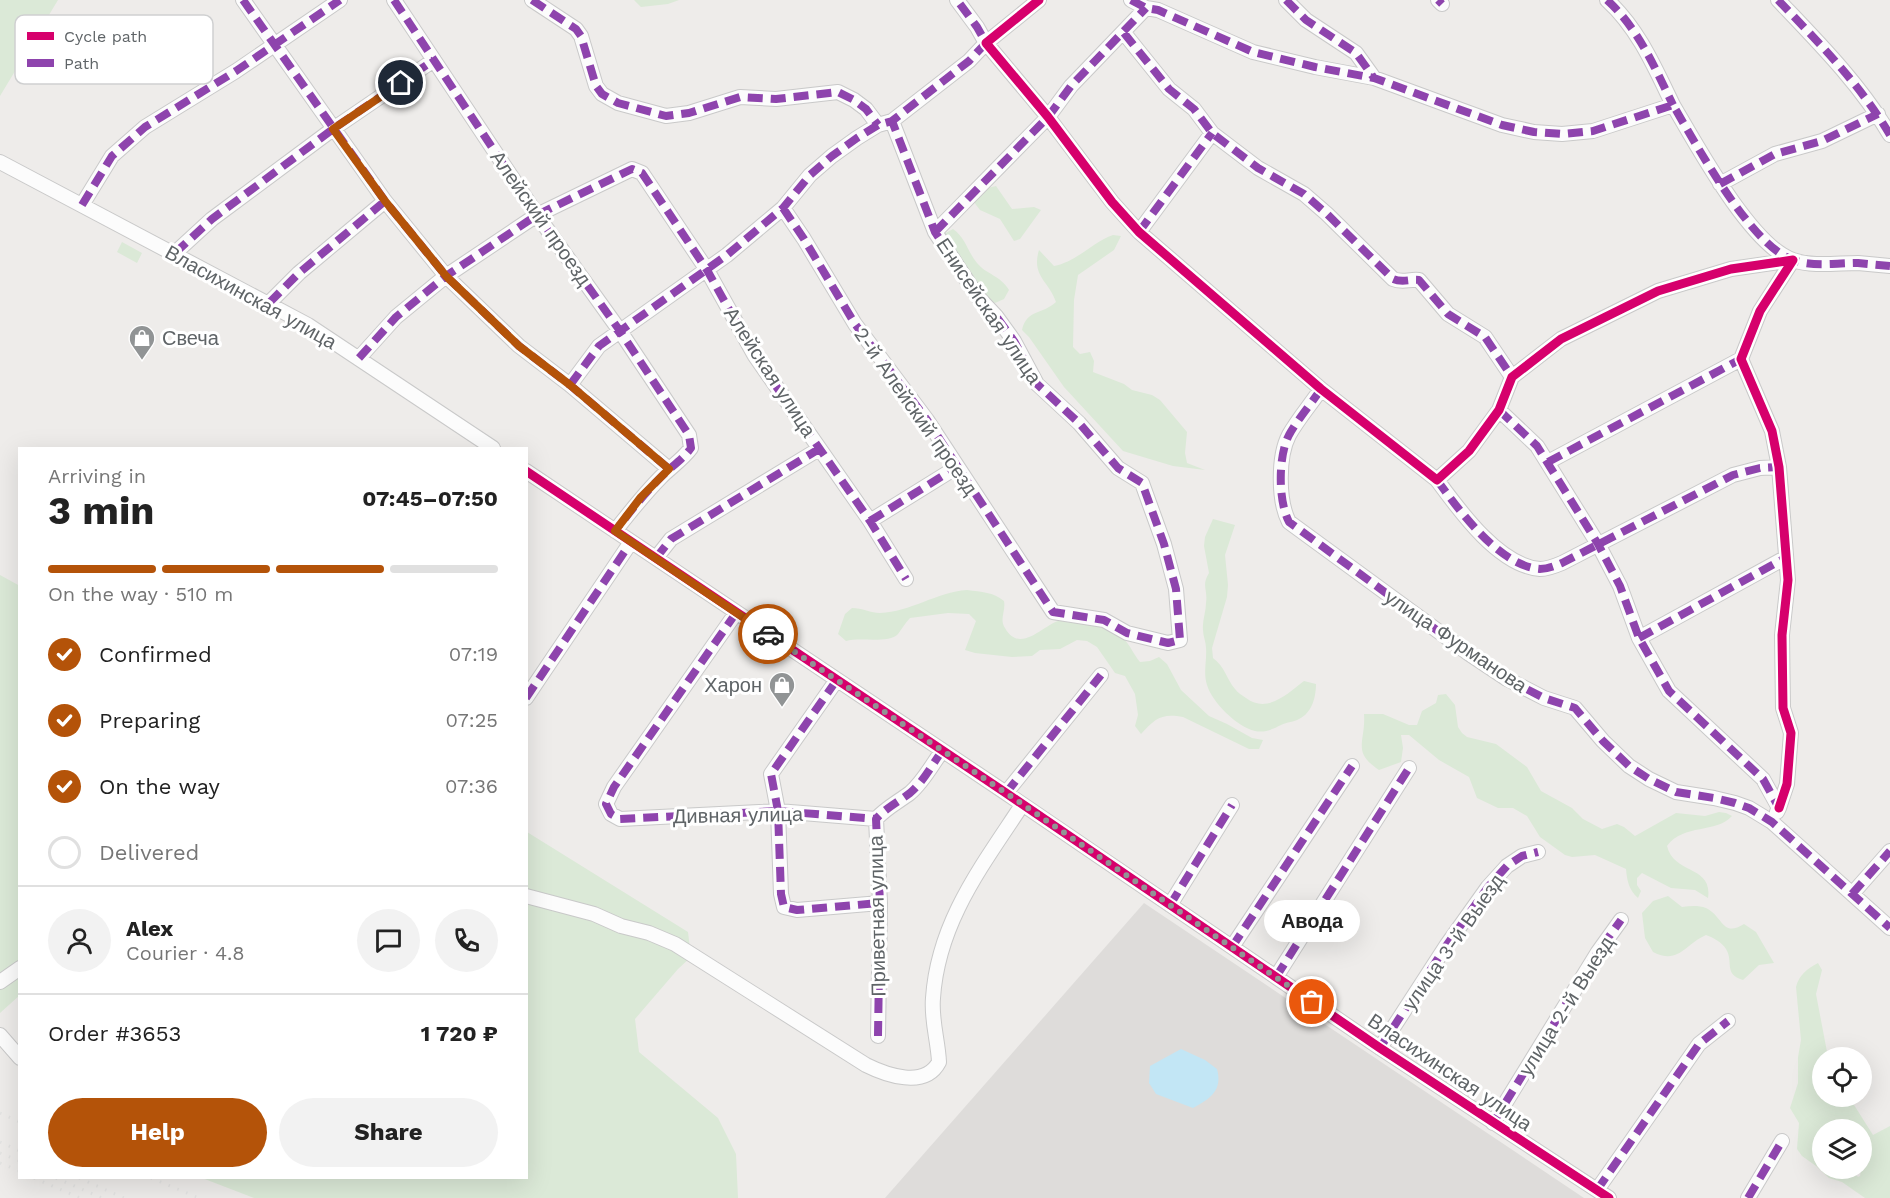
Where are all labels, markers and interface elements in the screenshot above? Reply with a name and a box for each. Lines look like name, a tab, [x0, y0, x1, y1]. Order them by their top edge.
legend	[15, 15, 213, 84]
text: Cycle path	[64, 27, 147, 46]
text: Path	[64, 54, 99, 73]
pin	[375, 57, 426, 108]
icon: home	[384, 66, 417, 99]
street label: Алейский проезд	[485, 146, 597, 290]
street label: Енисейская улица	[931, 233, 1047, 389]
street label: Власихинская улица	[161, 240, 342, 355]
street label: Алейская улица	[719, 302, 821, 442]
shop icon: Свеча	[127, 323, 157, 361]
street label: 2-й Алейский проезд	[849, 323, 983, 500]
place label: Свеча	[162, 326, 220, 350]
text: Arriving in	[48, 464, 146, 488]
text: 07:45–07:50	[362, 486, 498, 511]
text: 3 min	[48, 488, 155, 533]
text: On the way · 510 m	[48, 582, 233, 606]
street label: улица Фурманова	[1380, 585, 1532, 698]
courier	[738, 604, 798, 664]
icon: car	[752, 618, 785, 651]
icon: check	[48, 638, 81, 671]
text: Confirmed	[99, 642, 212, 667]
text: 07:19	[449, 642, 498, 666]
shop icon: Харон	[767, 670, 797, 708]
place label: Харон	[704, 673, 762, 697]
icon: check	[48, 704, 81, 737]
text: Preparing	[99, 708, 200, 733]
text: 07:25	[446, 708, 498, 732]
icon: check	[48, 770, 81, 803]
text: On the way	[99, 774, 220, 799]
text: 07:36	[445, 774, 498, 798]
street label: Дивная улица	[673, 802, 804, 828]
street label: Приветная улица	[864, 834, 890, 997]
text: Delivered	[99, 840, 199, 865]
street label: улица 3-й Выезд	[1397, 869, 1509, 1015]
callout: Авода	[1264, 900, 1360, 942]
button: person	[48, 909, 111, 972]
button: chat	[357, 909, 420, 972]
button: phone	[435, 909, 498, 972]
text: Авода	[1281, 909, 1343, 933]
text: Alex	[126, 916, 173, 941]
street label: улица 2-й Выезд	[1513, 932, 1619, 1080]
text: Courier · 4.8	[126, 941, 245, 965]
pin	[1286, 976, 1337, 1027]
icon: bag	[1295, 985, 1328, 1018]
street label: Власихинская улица	[1364, 1008, 1537, 1136]
text: Order #3653	[48, 1021, 181, 1046]
text: 1 720 ₽	[421, 1021, 498, 1046]
map controls	[1812, 1047, 1872, 1179]
button: locate	[1812, 1047, 1872, 1107]
button: Help	[48, 1098, 267, 1167]
button: Share	[279, 1098, 498, 1167]
button: layers	[1812, 1119, 1872, 1179]

